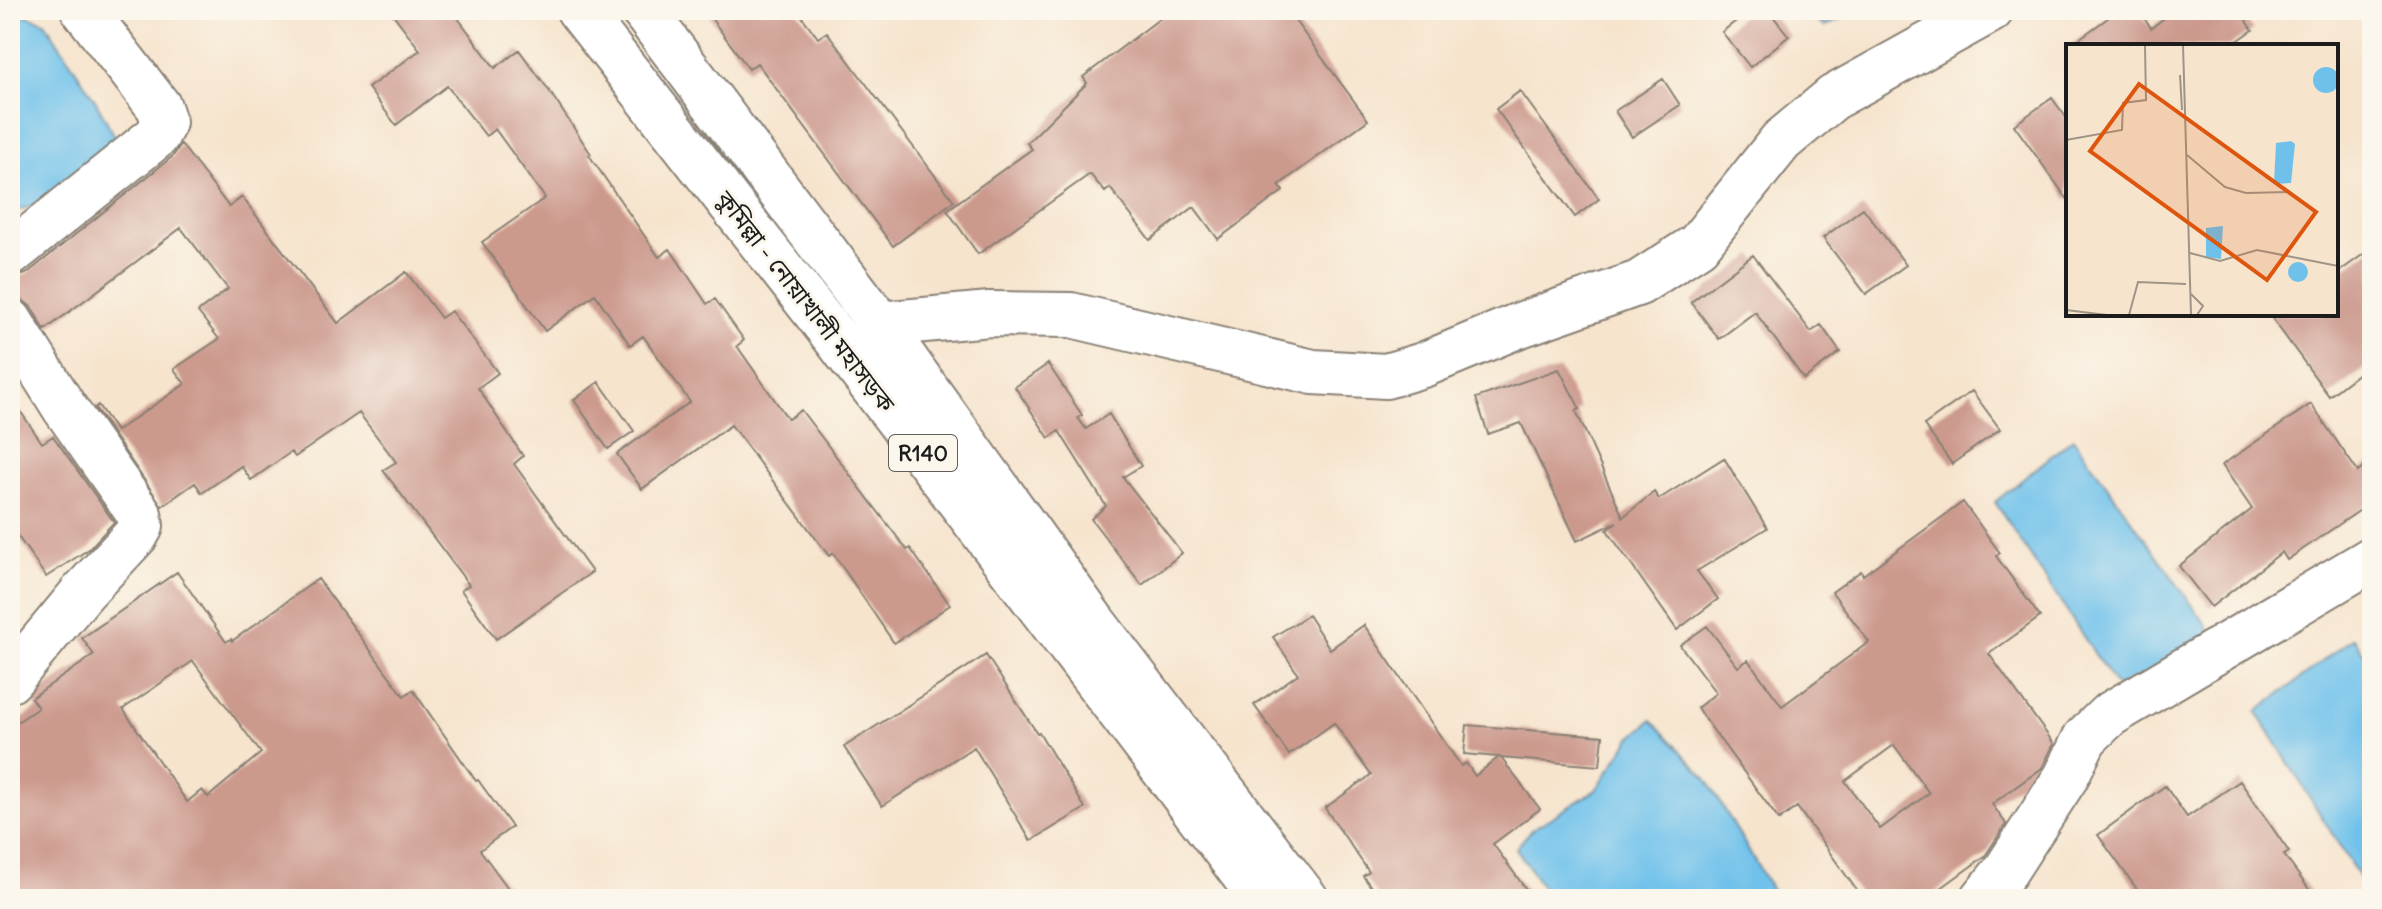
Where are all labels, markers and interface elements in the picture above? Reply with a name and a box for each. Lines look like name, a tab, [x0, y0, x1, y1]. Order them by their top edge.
inset map	[2066, 44, 2338, 316]
street label: কুমিল্লা - নোয়াখালী মহাসড়ক	[710, 184, 902, 418]
road number: R140	[889, 435, 957, 471]

